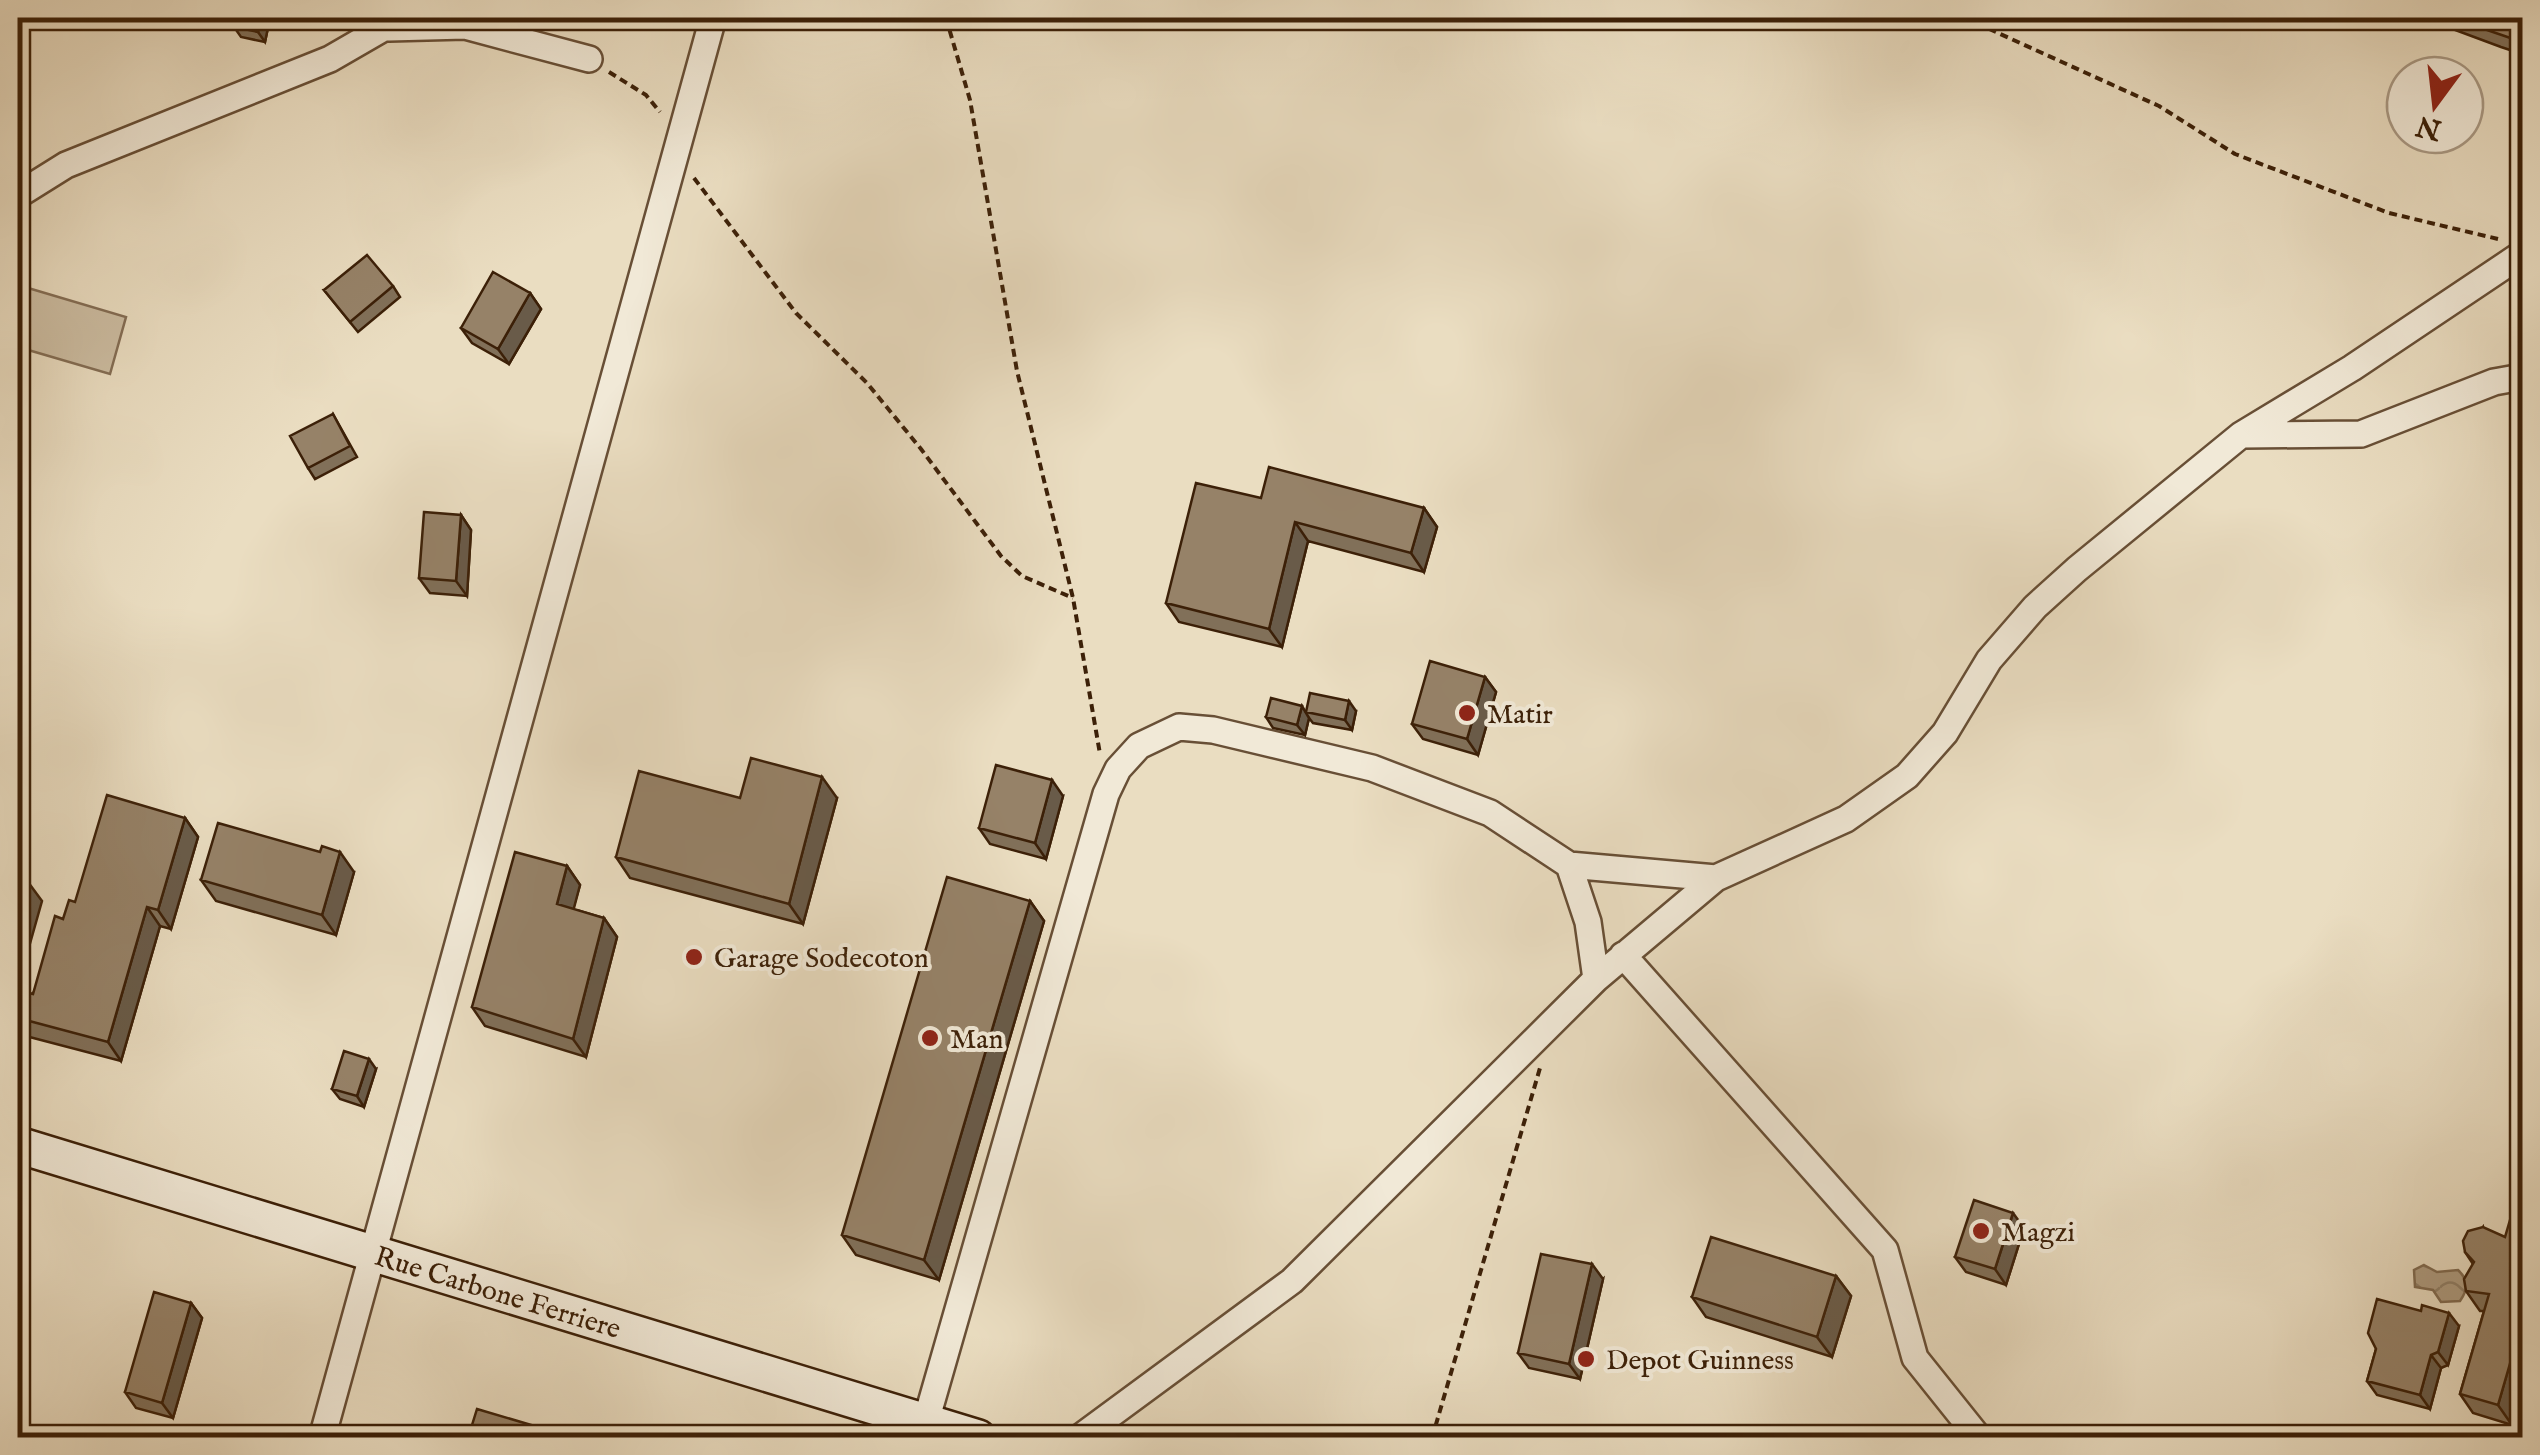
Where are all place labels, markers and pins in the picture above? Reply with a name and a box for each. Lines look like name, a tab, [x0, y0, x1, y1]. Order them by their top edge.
place label: Matir	[1487, 698, 1553, 733]
marker: Matir	[1456, 702, 1478, 724]
place label: Garage Sodecoton	[714, 942, 929, 977]
marker: Garage Sodecoton	[683, 946, 705, 968]
place label: Man	[950, 1023, 1003, 1058]
marker: Man	[919, 1027, 941, 1049]
place label: Magzi	[2001, 1216, 2075, 1251]
marker: Magzi	[1970, 1220, 1992, 1242]
place label: Depot Guinness	[1606, 1344, 1794, 1379]
marker: Depot Guinness	[1575, 1348, 1597, 1370]

